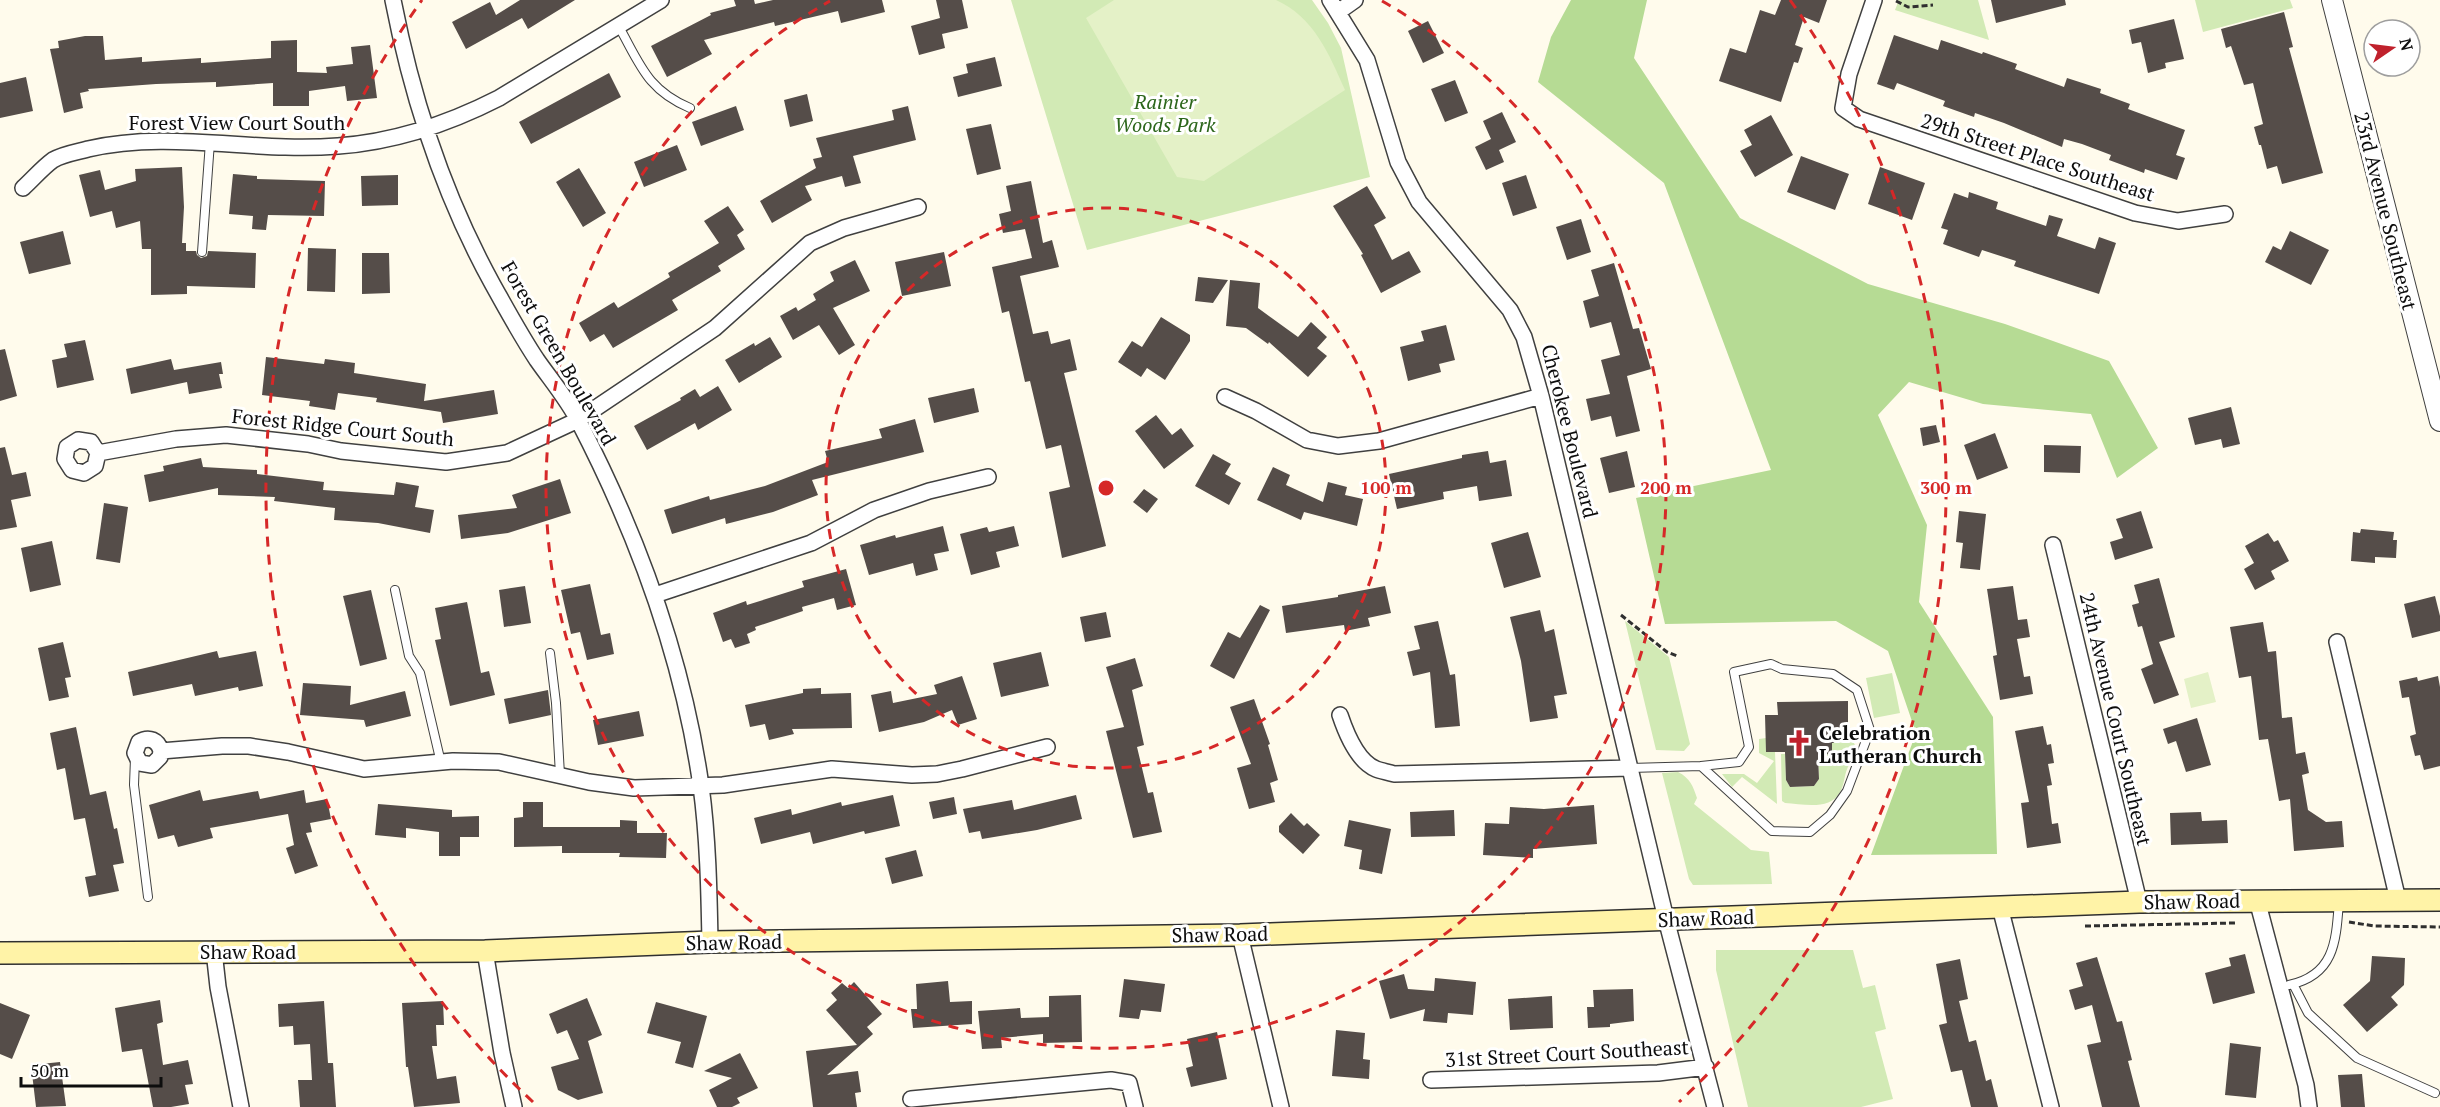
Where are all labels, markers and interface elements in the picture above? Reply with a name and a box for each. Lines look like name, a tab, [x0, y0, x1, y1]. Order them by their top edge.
north arrow	[2362, 18, 2422, 78]
text: N	[2394, 36, 2419, 53]
park label: Rainier Woods Park	[1114, 88, 1216, 138]
street label: 29th Street Place Southeast	[1918, 106, 2159, 208]
street label: Forest View Court South	[129, 109, 346, 136]
street label: 23rd Avenue Southeast	[2348, 109, 2424, 314]
street label: Forest Green Boulevard	[495, 256, 623, 450]
street label: Cherokee Boulevard	[1535, 341, 1605, 521]
street label: Forest Ridge Court South	[231, 402, 456, 452]
text: 100 m	[1360, 475, 1412, 499]
text: 200 m	[1640, 475, 1692, 499]
text: 300 m	[1920, 475, 1972, 499]
centre of rings	[1096, 478, 1116, 498]
street label: 24th Avenue Court Southeast	[2074, 590, 2158, 849]
place label: Celebration Lutheran Church	[1819, 719, 1982, 769]
church icon: Celebration Lutheran Church	[1784, 728, 1814, 758]
street label: Shaw Road	[2143, 887, 2241, 915]
street label: Shaw Road	[1657, 903, 1755, 933]
street label: Shaw Road	[1171, 920, 1269, 948]
street label: Shaw Road	[685, 928, 783, 956]
street label: Shaw Road	[200, 938, 296, 965]
street label: 31st Street Court Southeast	[1444, 1033, 1690, 1073]
scale bar	[21, 1050, 160, 1088]
text: 50 m	[30, 1058, 70, 1082]

